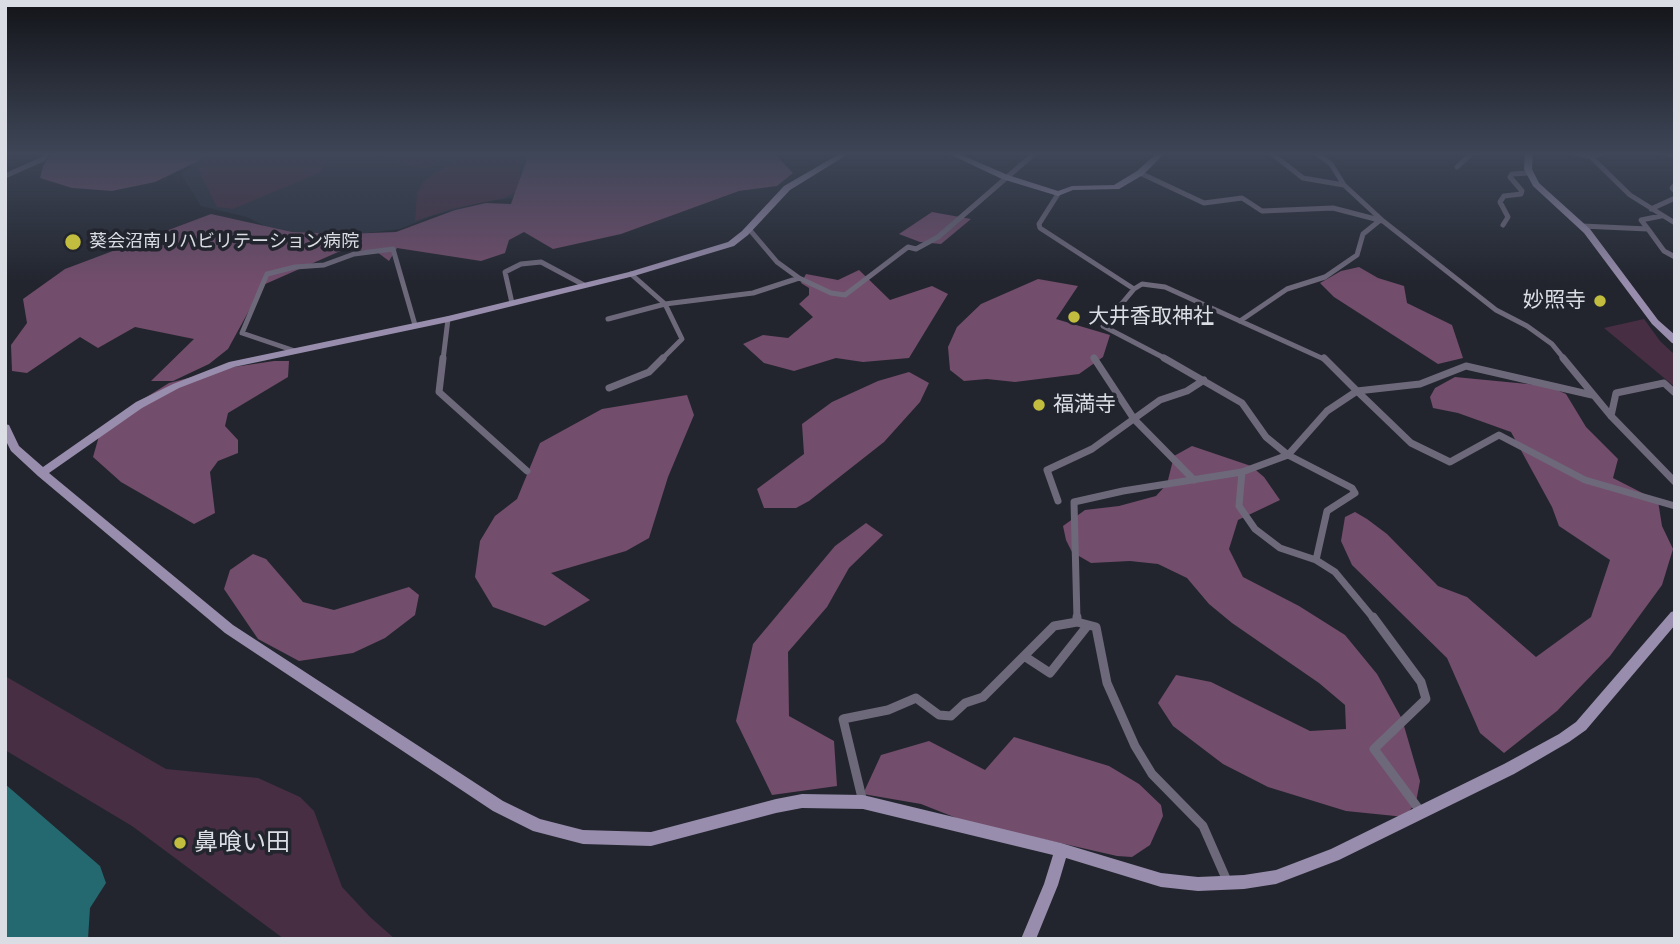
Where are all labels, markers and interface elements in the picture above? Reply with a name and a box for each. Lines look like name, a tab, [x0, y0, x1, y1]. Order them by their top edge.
place label: 葵会沼南リハビリテーション病院	[89, 231, 359, 253]
marker: 葵会沼南リハビリテーション病院	[63, 232, 83, 252]
place label: 妙照寺	[1523, 288, 1586, 314]
marker: 妙照寺	[1592, 293, 1608, 309]
place label: 大井香取神社	[1088, 304, 1214, 330]
marker: 大井香取神社	[1066, 309, 1082, 325]
place label: 福満寺	[1053, 392, 1116, 418]
marker: 福満寺	[1031, 397, 1047, 413]
place label: 鼻喰い田	[194, 829, 290, 857]
marker: 鼻喰い田	[172, 835, 188, 851]

